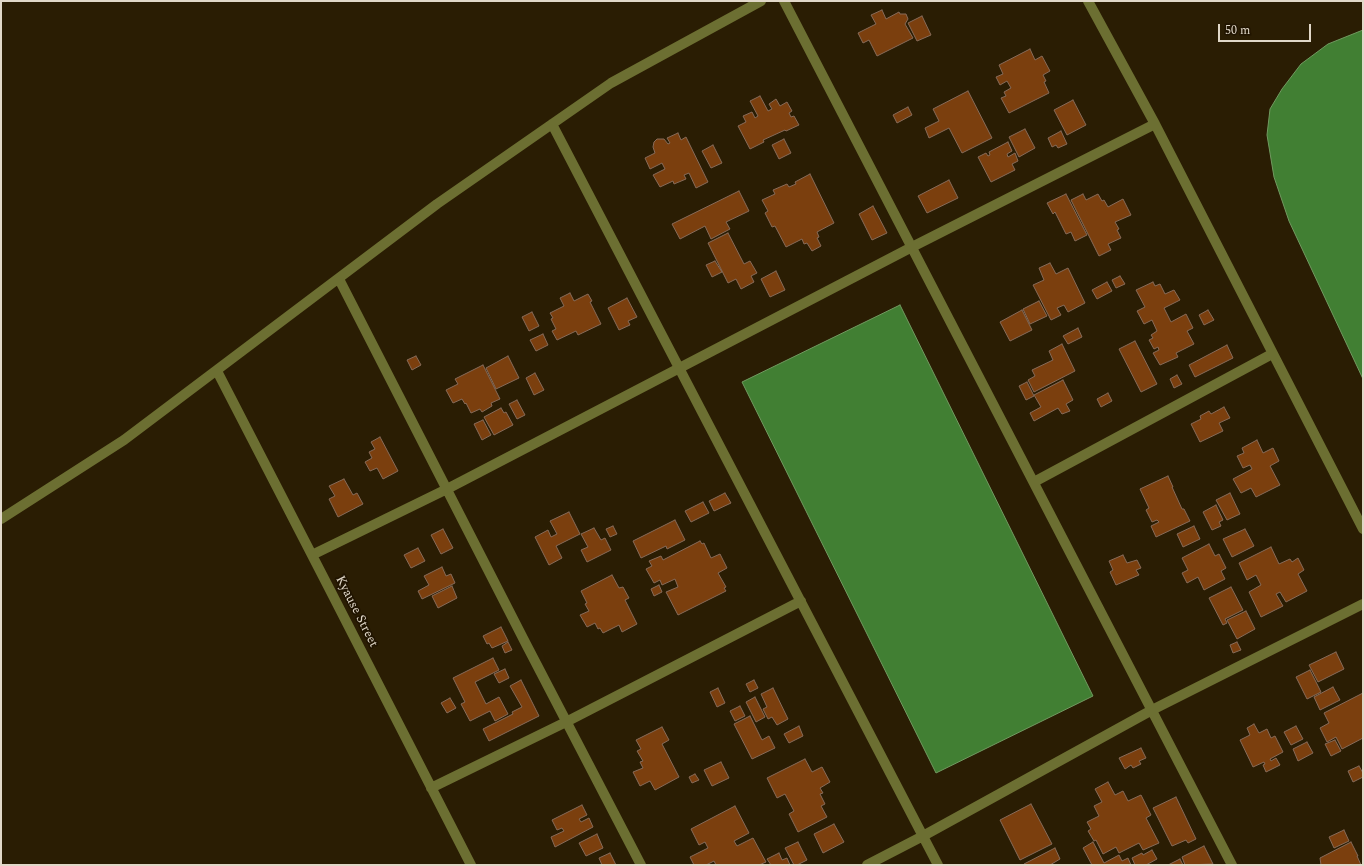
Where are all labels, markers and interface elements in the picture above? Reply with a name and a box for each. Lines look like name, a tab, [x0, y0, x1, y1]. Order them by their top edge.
scale bar	[1220, 16, 1313, 42]
text: 50 m	[1225, 21, 1250, 40]
street label: Kyause Street	[331, 574, 381, 650]

